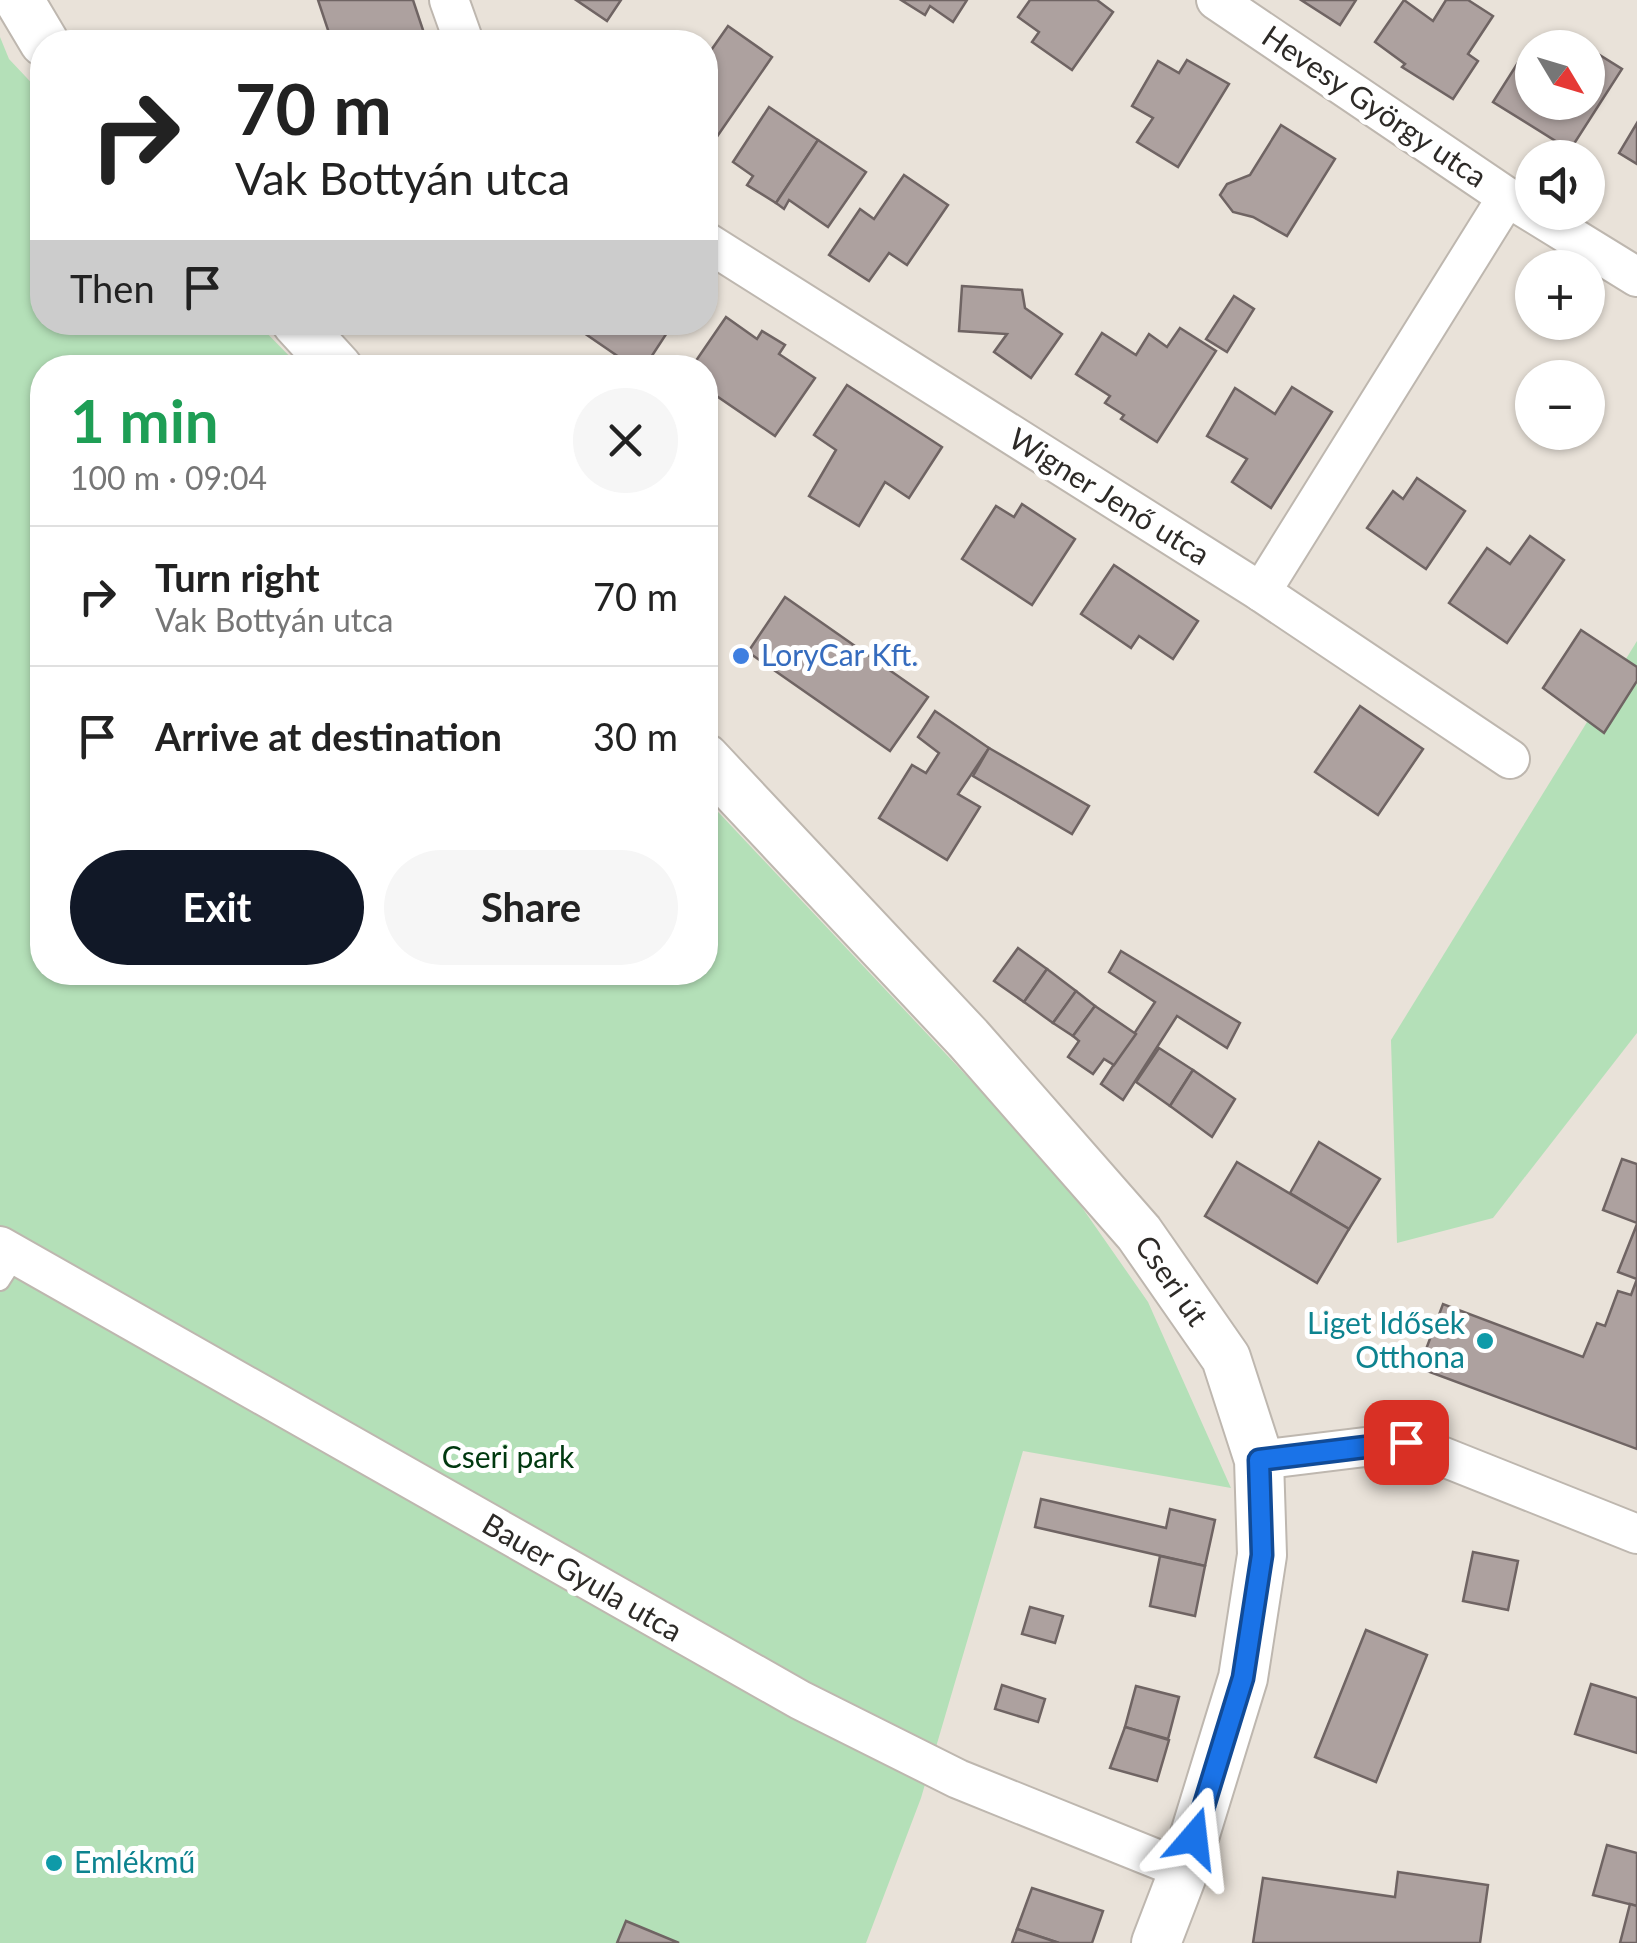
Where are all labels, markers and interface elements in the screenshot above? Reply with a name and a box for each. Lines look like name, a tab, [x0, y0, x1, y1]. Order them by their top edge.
street label: Hevesy György utca	[1256, 17, 1494, 194]
north arrow	[1515, 30, 1605, 120]
map controls	[1515, 30, 1605, 450]
text: 70 m	[235, 66, 392, 150]
icon: right	[70, 70, 200, 200]
button: sound	[1515, 140, 1605, 230]
text: Vak Bottyán utca	[235, 151, 570, 205]
button: +	[1515, 250, 1605, 340]
icon: arrive	[175, 260, 230, 315]
text: Then	[70, 265, 155, 311]
button: −	[1515, 360, 1605, 450]
text: 1 min	[70, 384, 219, 456]
button: close	[573, 388, 678, 493]
street label: Wigner Jenő utca	[1003, 419, 1217, 571]
text: 100 m · 09:04	[70, 458, 267, 497]
text: Turn right	[155, 554, 320, 600]
icon: right	[70, 569, 125, 624]
text: 70 m	[593, 573, 678, 619]
text: Vak Bottyán utca	[155, 600, 393, 639]
place label: LoryCar Kft.	[761, 636, 918, 672]
marker: LoryCar Kft.	[730, 645, 752, 667]
icon: arrive	[70, 709, 125, 764]
text: Arrive at destination	[155, 713, 502, 759]
text: 30 m	[593, 713, 678, 759]
button: Exit	[70, 850, 364, 965]
button: Share	[384, 850, 678, 965]
street label: Cseri út	[1129, 1228, 1217, 1332]
place label: Liget Idősek Otthona	[1307, 1304, 1466, 1374]
marker: Liget Idősek Otthona	[1474, 1330, 1496, 1352]
pin	[1364, 1400, 1449, 1485]
icon: arrive	[1379, 1415, 1434, 1470]
park label: Cseri park	[442, 1438, 575, 1474]
street label: Bauer Gyula utca	[477, 1505, 689, 1648]
position arrow	[1142, 1786, 1246, 1890]
place label: Emlékmű	[74, 1843, 195, 1879]
marker: Emlékmű	[43, 1852, 65, 1874]

